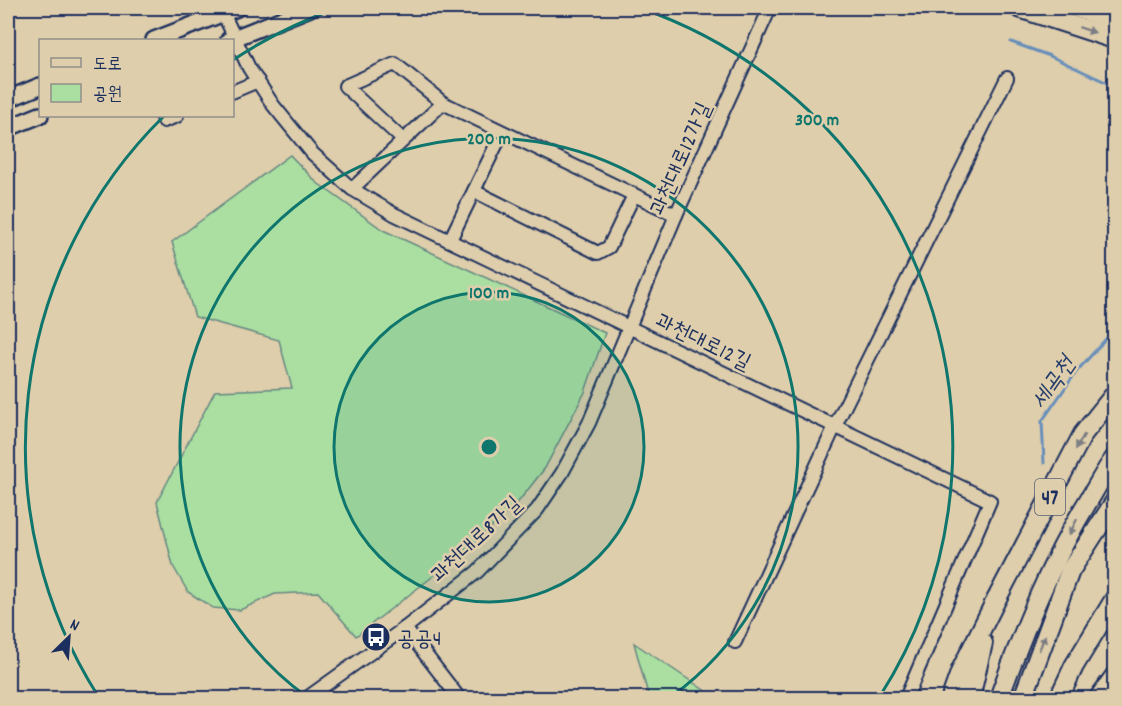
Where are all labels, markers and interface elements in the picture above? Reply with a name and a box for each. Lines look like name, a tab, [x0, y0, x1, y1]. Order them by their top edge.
one-way arrow	[1078, 25, 1096, 35]
legend	[39, 39, 234, 117]
text: 도로	[93, 53, 122, 78]
text: 공원	[93, 83, 122, 108]
street label: 과천대로12가길	[643, 98, 721, 221]
text: 300 m	[795, 109, 839, 134]
text: 200 m	[467, 128, 511, 153]
text: 100 m	[469, 282, 509, 307]
street label: 과천대로12길	[649, 307, 756, 380]
water label: 세곡천	[1024, 348, 1087, 417]
one-way arrow	[1075, 434, 1085, 451]
centre of rings	[479, 437, 499, 457]
road number: 47	[1035, 479, 1065, 515]
street label: 과천대로8가길	[425, 490, 530, 591]
one-way arrow	[1068, 519, 1078, 536]
north arrow	[39, 607, 99, 667]
text: N	[66, 614, 83, 638]
bus stop icon: 공공4	[360, 621, 392, 653]
place label: 공공4	[397, 625, 442, 656]
one-way arrow	[1038, 634, 1048, 652]

